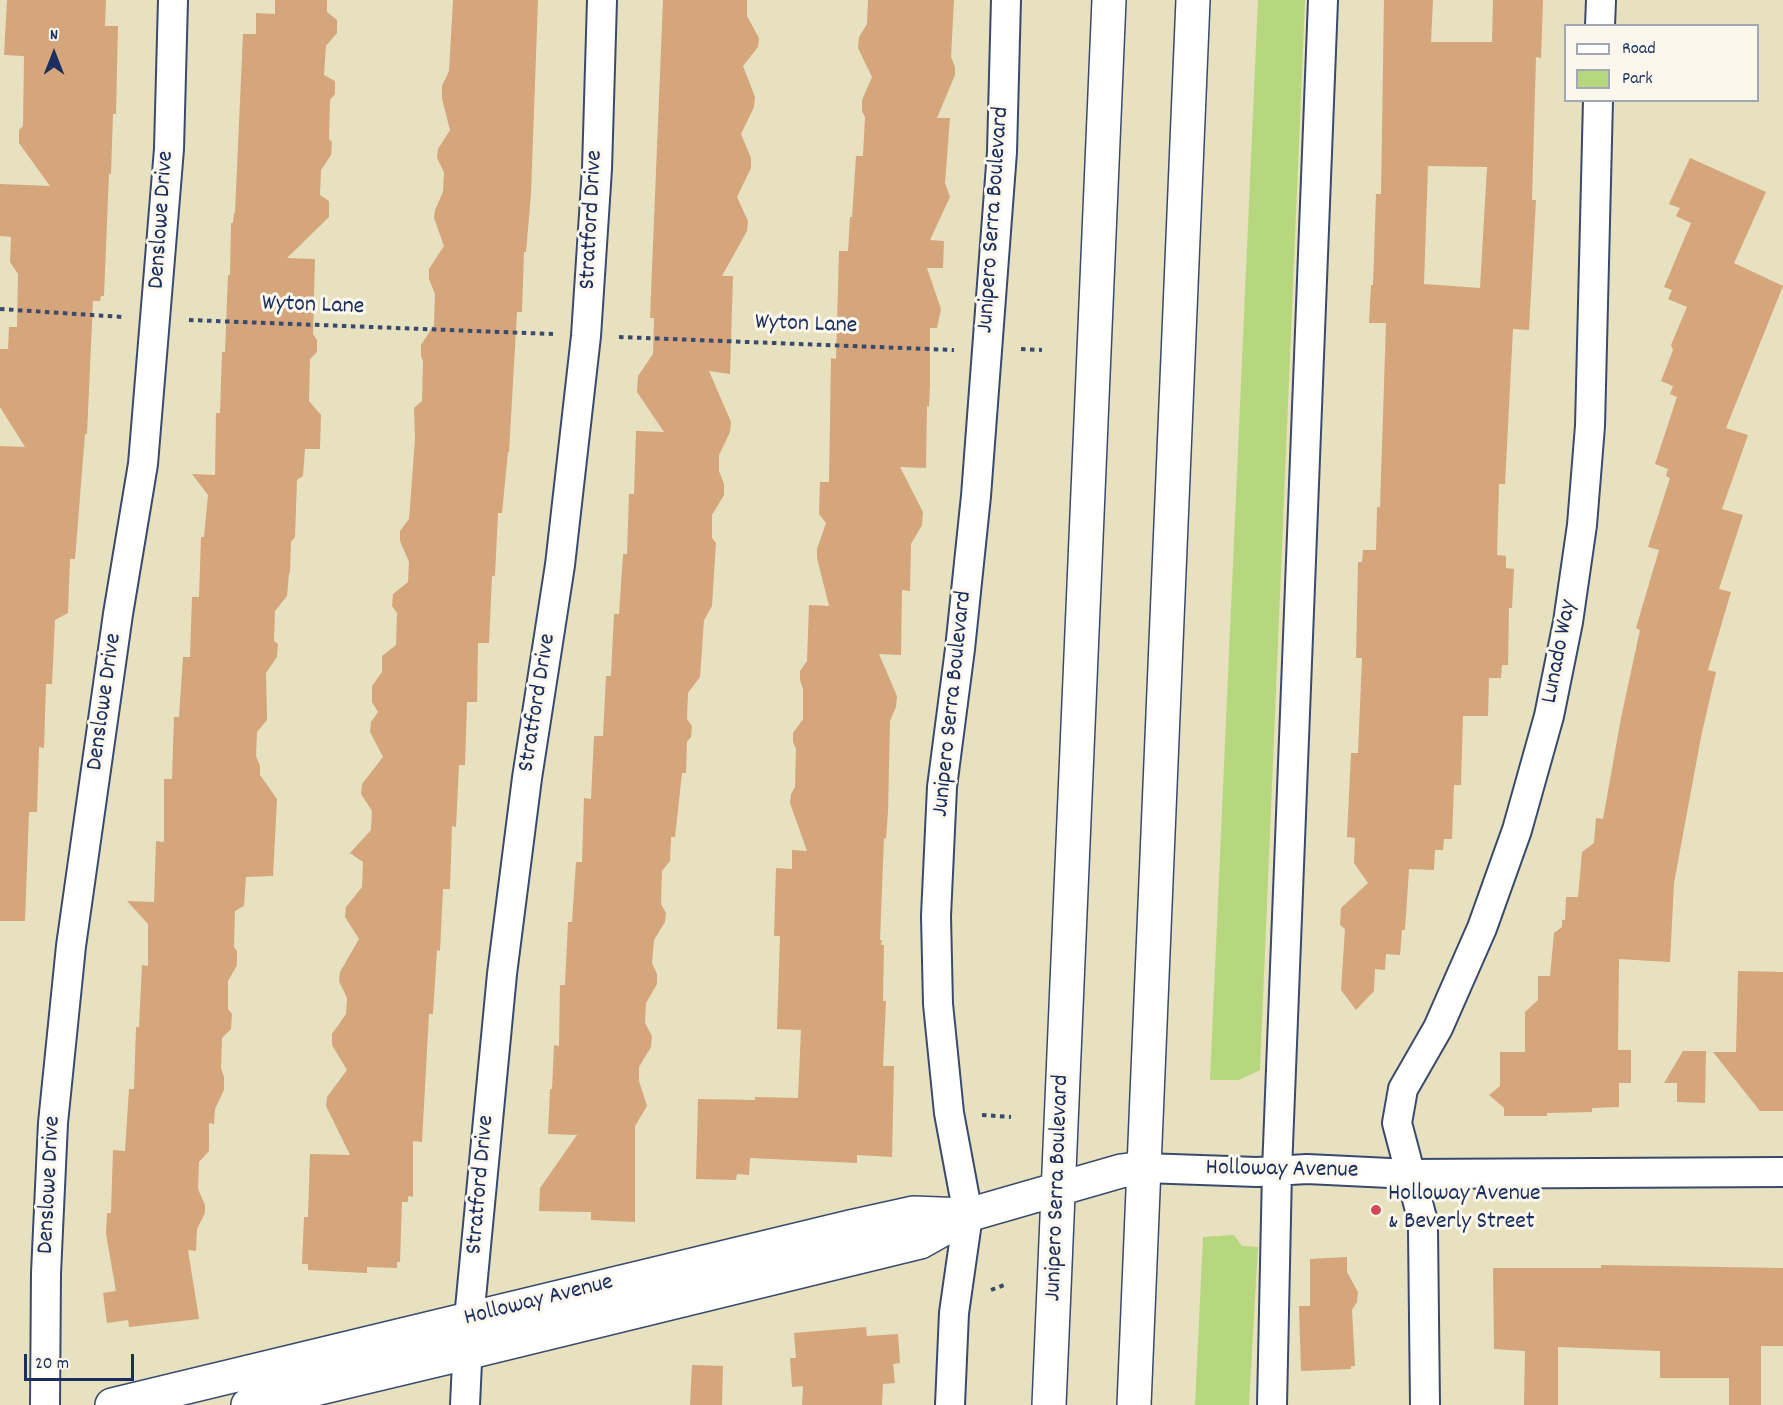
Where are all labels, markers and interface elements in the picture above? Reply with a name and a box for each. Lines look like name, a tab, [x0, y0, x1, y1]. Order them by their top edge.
north arrow	[24, 24, 84, 84]
text: N	[50, 24, 58, 47]
legend	[1564, 24, 1759, 102]
text: Road	[1622, 37, 1656, 62]
text: Park	[1622, 67, 1653, 92]
street label: Junipero Serra Boulevard	[973, 106, 1017, 334]
street label: Denslowe Drive	[144, 150, 182, 290]
street label: Stratford Drive	[575, 150, 611, 290]
street label: Wyton Lane	[261, 291, 365, 323]
street label: Wyton Lane	[754, 310, 858, 342]
street label: Junipero Serra Boulevard	[928, 590, 980, 818]
street label: Lunado Way	[1537, 598, 1585, 706]
street label: Denslowe Drive	[82, 632, 130, 772]
street label: Stratford Drive	[514, 632, 564, 774]
street label: Junipero Serra Boulevard	[1041, 1074, 1077, 1302]
street label: Stratford Drive	[462, 1114, 502, 1256]
street label: Denslowe Drive	[33, 1115, 69, 1255]
street label: Holloway Avenue	[1205, 1155, 1359, 1187]
place label: Holloway Avenue & Beverly Street	[1388, 1182, 1541, 1238]
marker: Holloway Avenue & Beverly Street	[1369, 1203, 1383, 1217]
street label: Holloway Avenue	[461, 1270, 617, 1334]
scale bar	[27, 1342, 136, 1380]
text: 20 m	[35, 1352, 69, 1377]

